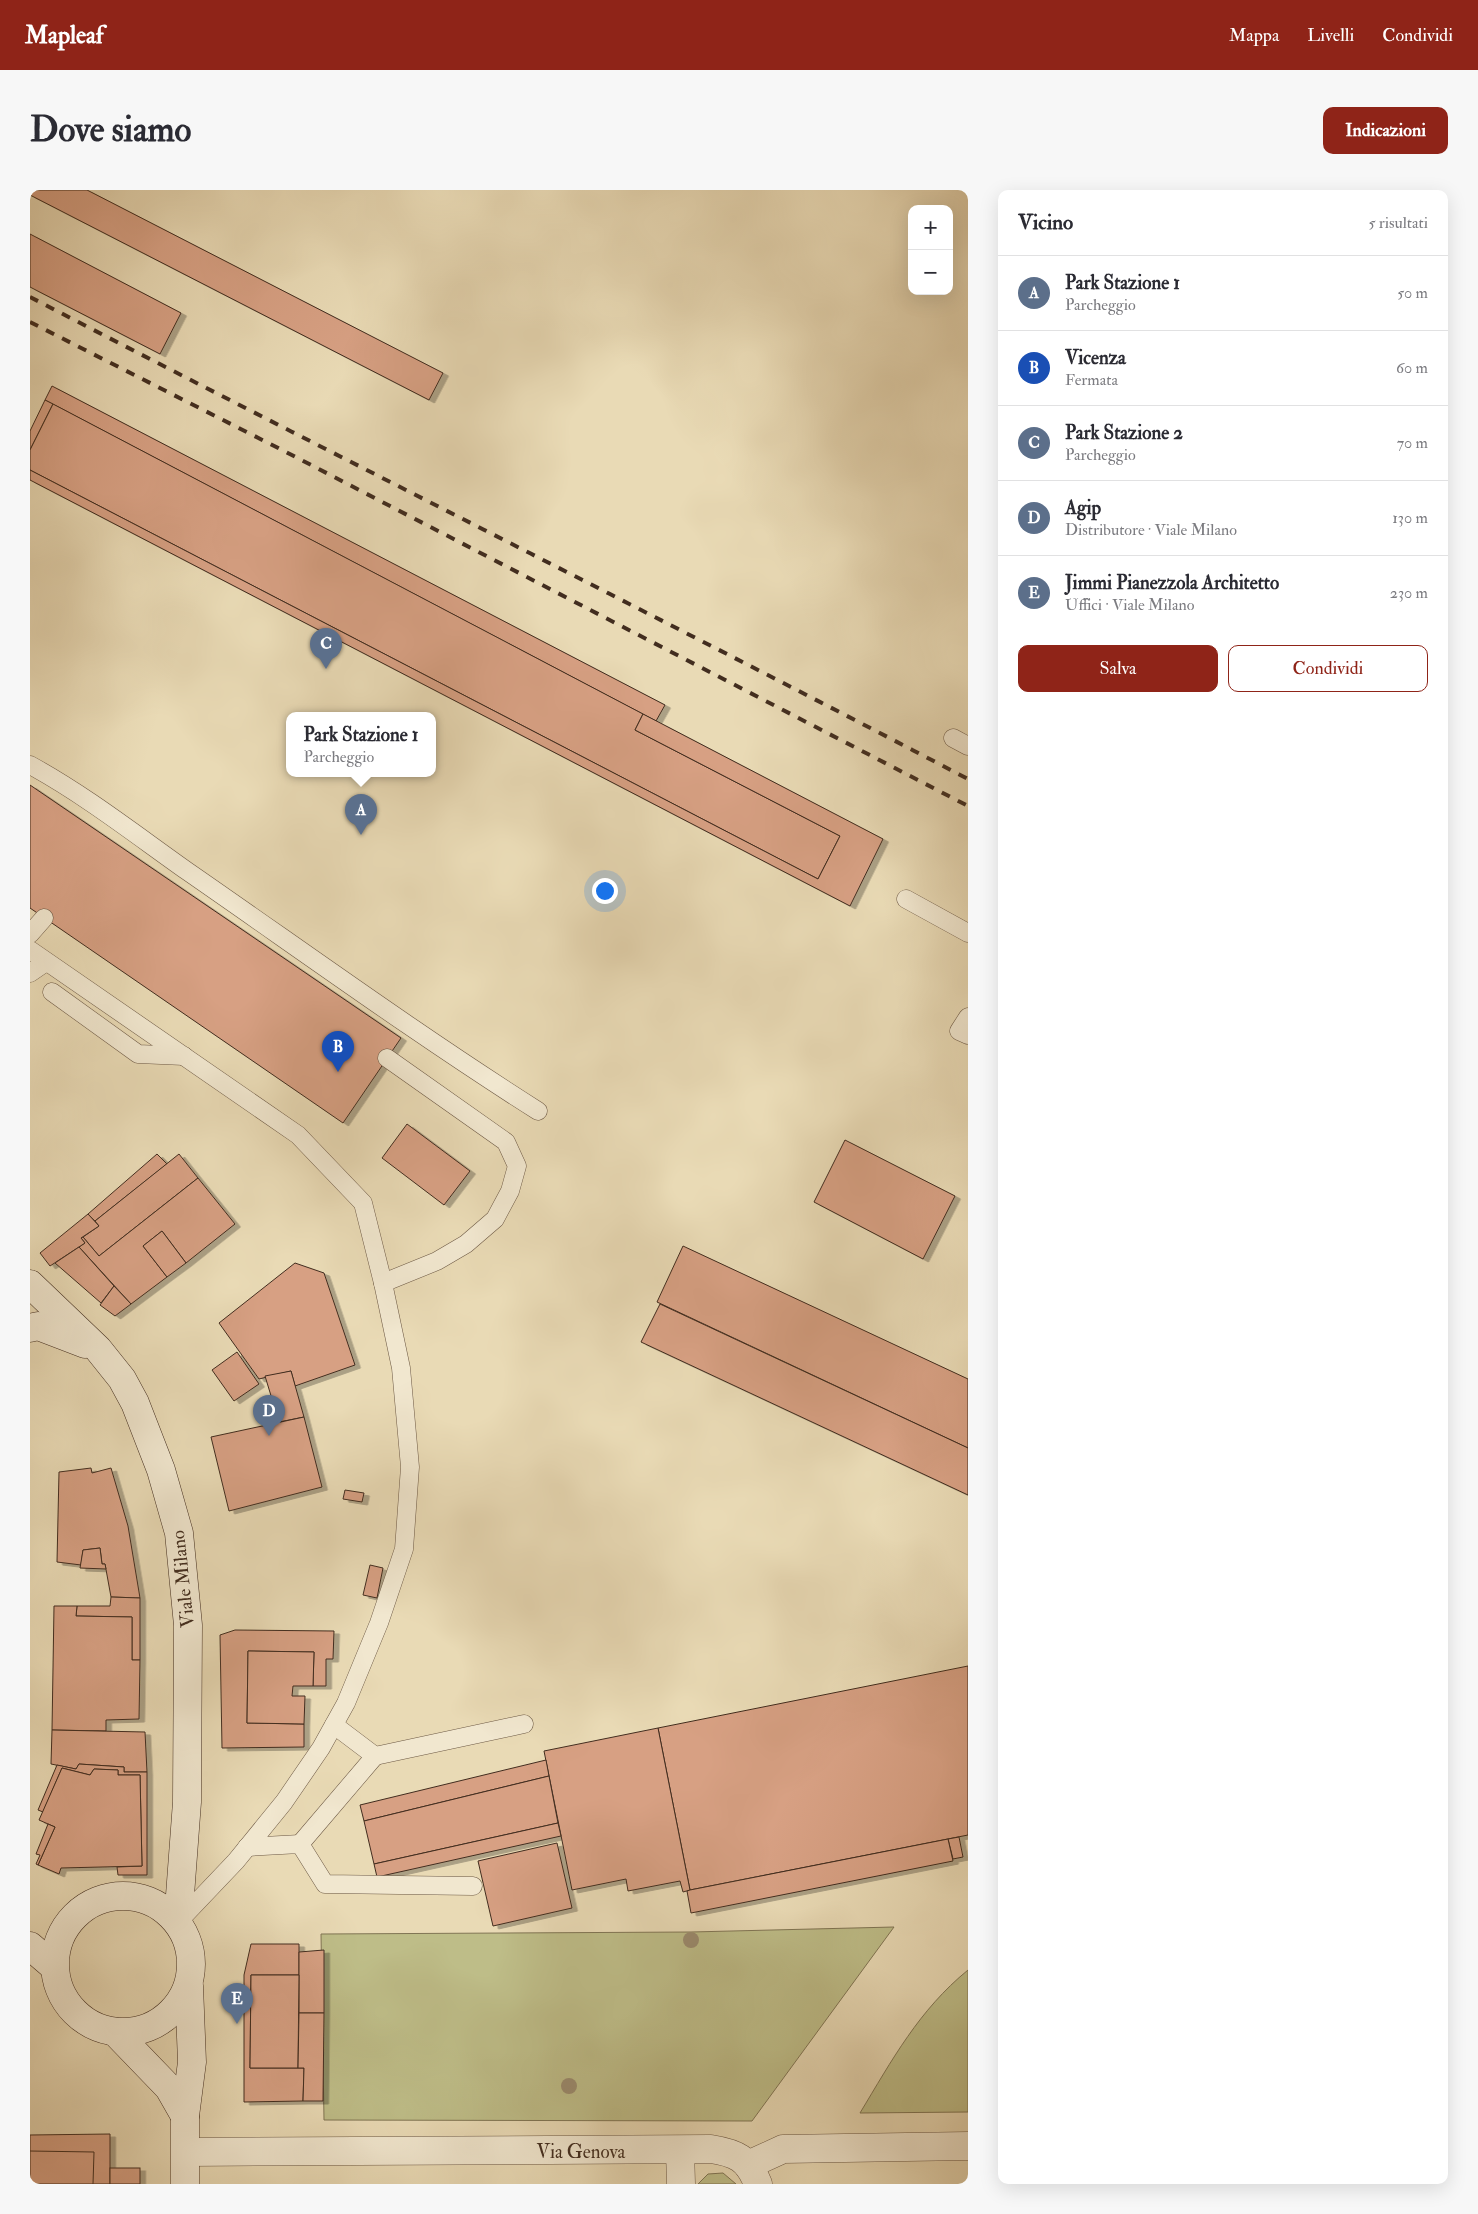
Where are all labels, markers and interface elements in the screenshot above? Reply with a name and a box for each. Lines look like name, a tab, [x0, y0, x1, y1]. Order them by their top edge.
text: Mapleaf	[25, 20, 104, 51]
text: Mappa	[1229, 24, 1279, 47]
text: Livelli	[1307, 24, 1354, 47]
text: Condividi	[1382, 24, 1453, 47]
button: Indicazioni	[1323, 107, 1448, 154]
text: Dove siamo	[30, 108, 191, 152]
map controls	[908, 205, 953, 295]
button: +	[908, 205, 953, 250]
text: Vicino	[1018, 209, 1073, 236]
text: 5 risultati	[1368, 213, 1428, 233]
button: −	[908, 250, 953, 295]
text: Park Stazione 1	[1065, 271, 1180, 295]
text: A	[1029, 283, 1039, 303]
text: 50 m	[1397, 283, 1428, 303]
text: Parcheggio	[1065, 295, 1136, 315]
text: Vicenza	[1065, 346, 1126, 370]
text: B	[1029, 358, 1039, 378]
text: 60 m	[1396, 358, 1428, 378]
text: Fermata	[1065, 370, 1118, 390]
text: Park Stazione 2	[1065, 421, 1183, 445]
text: C	[1028, 433, 1040, 453]
text: 70 m	[1397, 433, 1428, 453]
text: Parcheggio	[1065, 445, 1136, 465]
text: Agip	[1065, 496, 1101, 520]
text: D	[1027, 508, 1041, 528]
text: 130 m	[1392, 508, 1428, 528]
text: Distributore · Viale Milano	[1065, 520, 1237, 540]
text: Jimmi Pianezzola Architetto	[1065, 571, 1279, 595]
text: E	[1028, 583, 1040, 603]
text: 230 m	[1390, 583, 1428, 603]
text: Uffici · Viale Milano	[1065, 595, 1194, 615]
pin: C	[310, 628, 342, 669]
button: Salva	[1018, 645, 1218, 692]
button: Condividi	[1228, 645, 1428, 692]
popup	[286, 712, 436, 777]
text: Park Stazione 1	[304, 723, 418, 747]
text: Parcheggio	[304, 747, 374, 767]
pin: A	[345, 794, 377, 835]
your location	[592, 878, 618, 904]
pin: B	[322, 1031, 354, 1072]
pin: D	[253, 1395, 285, 1436]
street label: Viale Milano	[166, 1529, 200, 1629]
pin: E	[221, 1983, 253, 2024]
street label: Via Genova	[537, 2140, 626, 2164]

